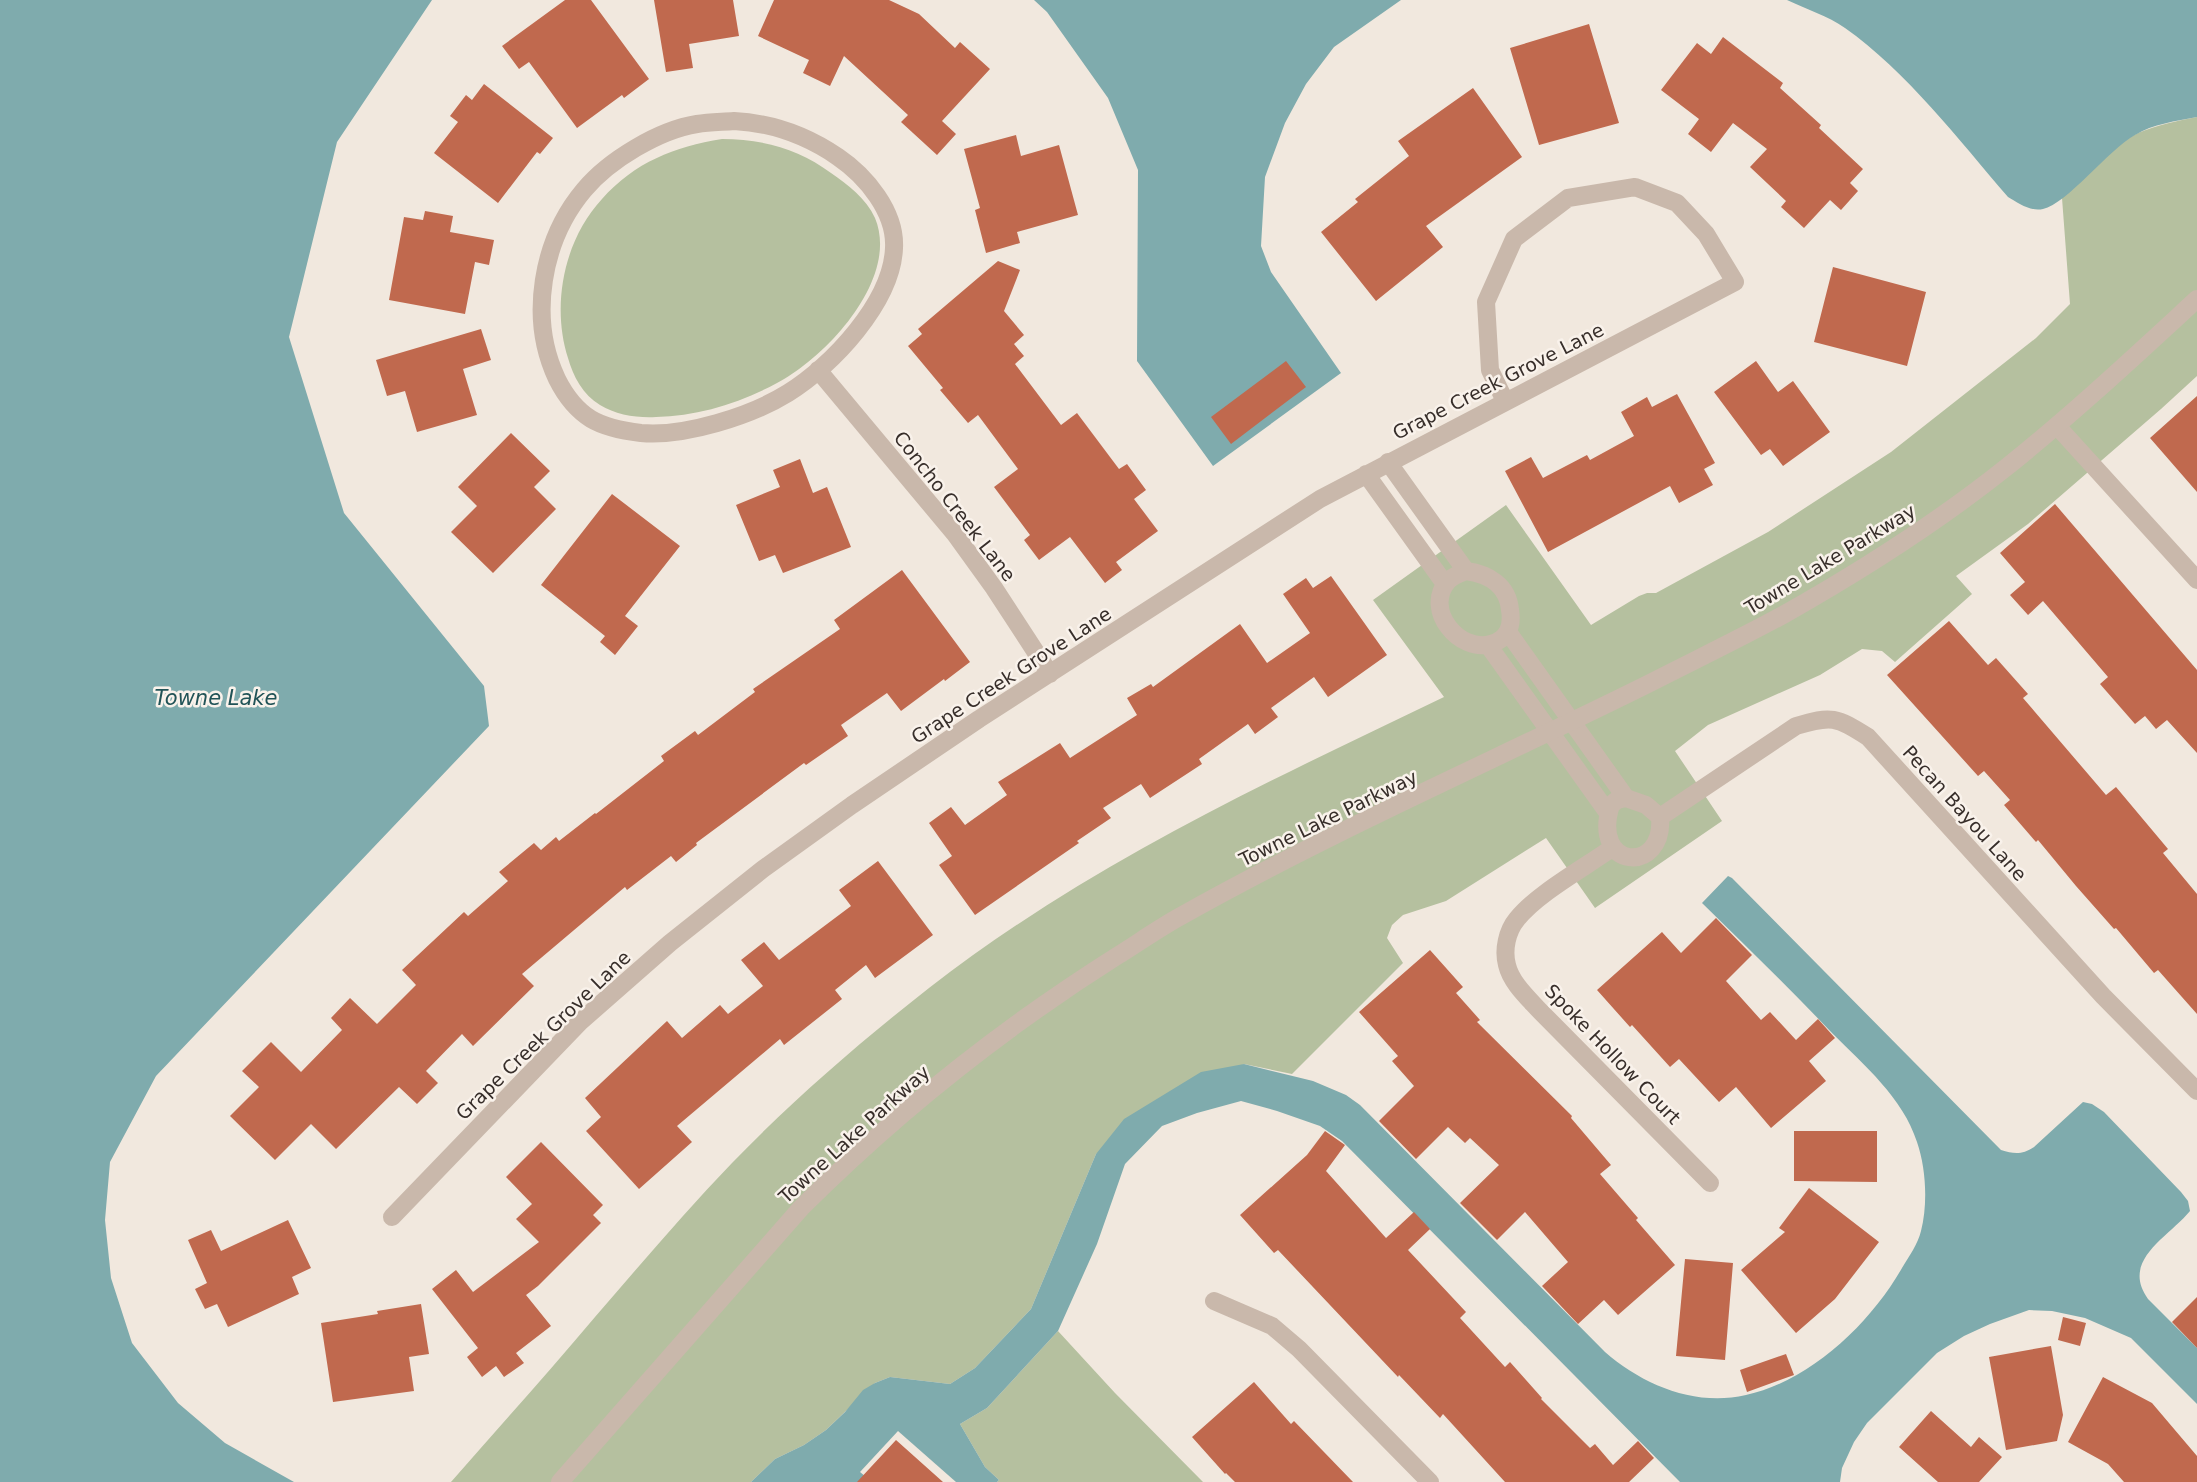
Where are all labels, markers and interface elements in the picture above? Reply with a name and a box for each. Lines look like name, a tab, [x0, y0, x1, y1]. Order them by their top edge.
street label: Grape Creek Grove Lane	[1389, 318, 1607, 444]
street label: Concho Creek Lane	[890, 427, 1020, 585]
street label: Towne Lake Parkway	[1740, 499, 1919, 619]
street label: Grape Creek Grove Lane	[907, 602, 1115, 748]
water label: Towne Lake	[155, 686, 277, 710]
street label: Pecan Bayou Lane	[1899, 741, 2031, 885]
street label: Towne Lake Parkway	[1235, 765, 1420, 871]
street label: Grape Creek Grove Lane	[451, 946, 635, 1124]
street label: Spoke Hollow Court	[1541, 980, 1685, 1128]
street label: Towne Lake Parkway	[773, 1061, 934, 1208]

